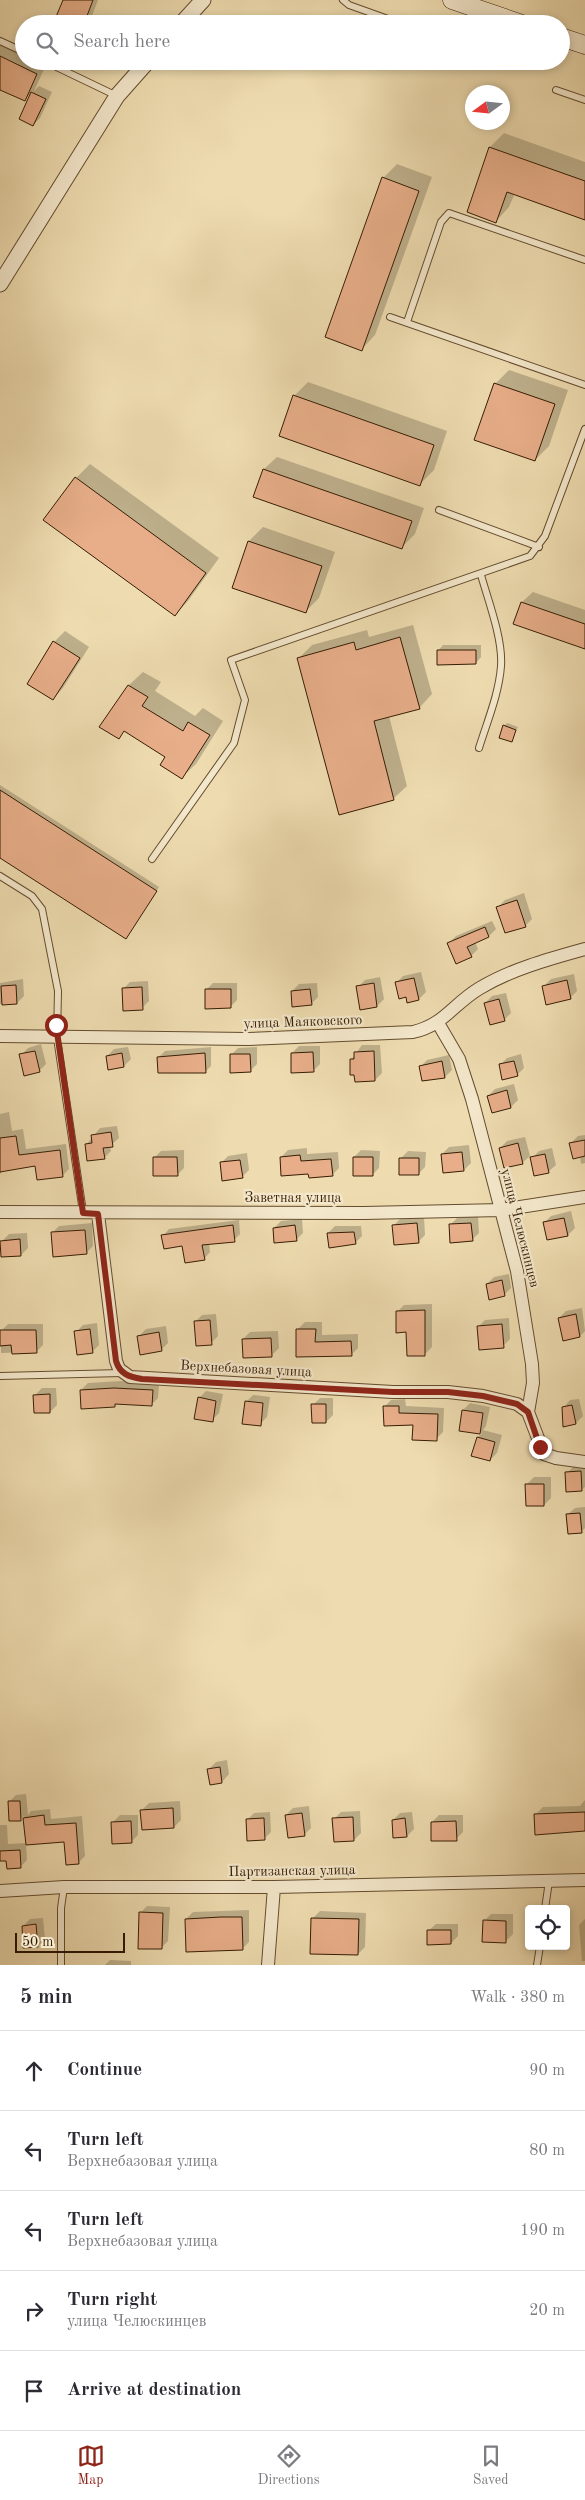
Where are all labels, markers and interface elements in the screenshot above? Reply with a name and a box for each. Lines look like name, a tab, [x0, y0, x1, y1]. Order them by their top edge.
search box	[15, 15, 570, 70]
icon: search	[33, 29, 61, 57]
text: Search here	[73, 33, 170, 52]
north arrow	[465, 85, 510, 130]
street label: улица Маяковского	[243, 1013, 363, 1031]
route start	[45, 1014, 68, 1037]
street label: улица Челюскинцев	[498, 1167, 542, 1289]
street label: Заветная улица	[244, 1191, 342, 1205]
street label: Верхнебазовая улица	[180, 1359, 312, 1379]
route end	[529, 1436, 552, 1459]
street label: Партизанская улица	[228, 1863, 356, 1879]
map controls	[525, 1905, 570, 1950]
button: locate	[525, 1905, 570, 1950]
scale bar	[15, 1930, 125, 1953]
text: 50 m	[22, 1935, 53, 1949]
text: 5 min	[20, 1987, 73, 2008]
text: Walk · 380 m	[470, 1990, 565, 2006]
icon: ahead	[20, 2057, 48, 2085]
text: Continue	[67, 2061, 142, 2080]
text: 90 m	[529, 2063, 565, 2079]
text: Turn left	[67, 2131, 144, 2150]
icon: left	[20, 2137, 48, 2165]
text: 80 m	[529, 2143, 565, 2159]
text: Верхнебазовая улица	[67, 2154, 218, 2170]
text: Turn left	[67, 2211, 144, 2230]
icon: left	[20, 2217, 48, 2245]
text: 190 m	[520, 2223, 565, 2239]
text: Верхнебазовая улица	[67, 2234, 218, 2250]
text: Turn right	[67, 2291, 157, 2310]
icon: right	[20, 2297, 48, 2325]
text: 20 m	[529, 2303, 565, 2319]
text: улица Челюскинцев	[67, 2314, 206, 2330]
icon: arrive	[20, 2377, 48, 2405]
text: Arrive at destination	[67, 2381, 241, 2400]
tab: Map	[77, 2442, 105, 2489]
tab: Directions	[258, 2442, 320, 2489]
tab: Saved	[473, 2442, 508, 2489]

